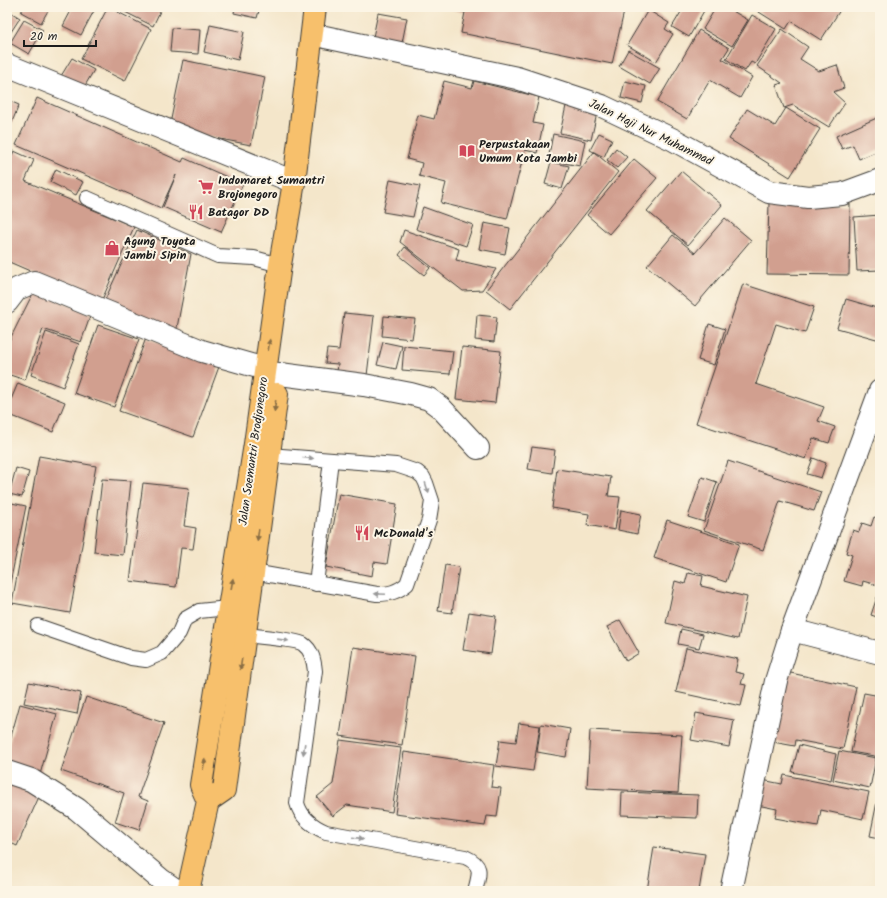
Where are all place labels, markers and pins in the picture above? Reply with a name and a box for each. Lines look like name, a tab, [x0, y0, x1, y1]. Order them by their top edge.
place label: Perpustakaan Umum Kota Jambi	[479, 135, 578, 168]
library icon: Perpustakaan Umum Kota Jambi	[458, 142, 476, 160]
place label: Indomaret Sumantri Brojonegoro	[218, 171, 325, 204]
supermarket icon: Indomaret Sumantri Brojonegoro	[197, 178, 215, 196]
restaurant icon: Batagor DD	[187, 203, 205, 221]
place label: Batagor DD	[208, 203, 269, 222]
place label: Agung Toyota Jambi Sipin	[124, 232, 195, 265]
shop icon: Agung Toyota Jambi Sipin	[103, 239, 121, 257]
restaurant icon: McDonald's	[353, 524, 371, 542]
place label: McDonald's	[374, 524, 433, 543]

